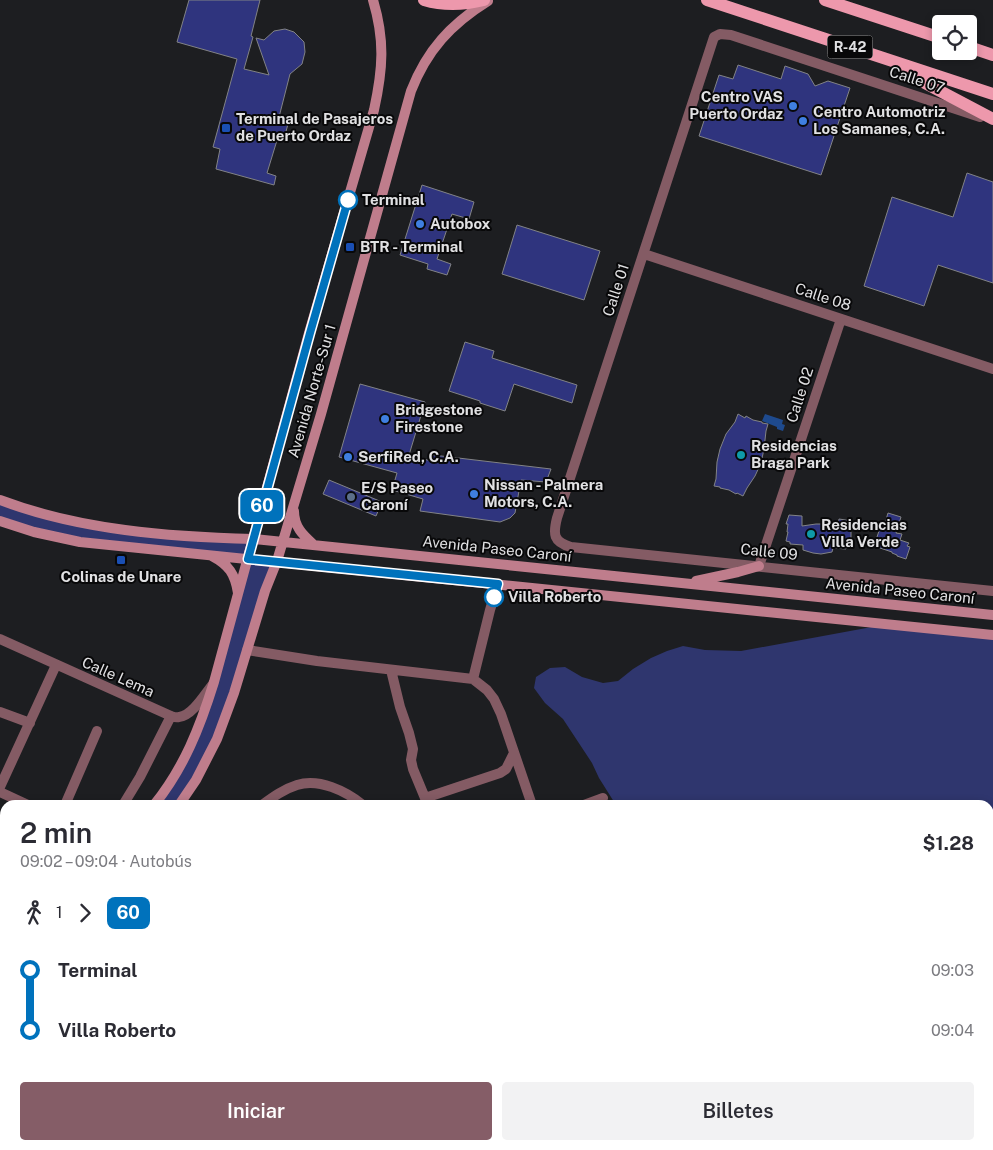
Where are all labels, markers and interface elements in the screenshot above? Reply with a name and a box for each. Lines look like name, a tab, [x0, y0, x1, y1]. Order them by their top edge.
map controls	[932, 15, 977, 60]
button: locate	[932, 15, 977, 60]
road number: R-42	[828, 36, 872, 58]
street label: Calle 07	[887, 63, 947, 96]
place label: Centro VAS Puerto Ordaz	[689, 88, 783, 122]
marker: Centro VAS Puerto Ordaz	[787, 100, 799, 112]
place label: Centro Automotriz Los Samanes, C.A.	[813, 103, 945, 137]
place label: Terminal de Pasajeros de Puerto Ordaz	[236, 110, 393, 144]
marker: Centro Automotriz Los Samanes, C.A.	[797, 115, 809, 127]
marker: Terminal de Pasajeros de Puerto Ordaz	[220, 122, 232, 134]
marker: Terminal	[338, 190, 358, 210]
place label: Terminal	[362, 191, 425, 208]
place label: Autobox	[430, 215, 490, 232]
marker: Autobox	[414, 218, 426, 230]
place label: BTR - Terminal	[360, 238, 463, 255]
marker: BTR - Terminal	[344, 241, 356, 253]
street label: Calle 01	[599, 261, 632, 318]
street label: Calle 08	[793, 280, 853, 314]
street label: Avenida Norte-Sur 1	[284, 322, 339, 460]
street label: Calle 02	[783, 365, 816, 425]
place label: Bridgestone Firestone	[395, 401, 482, 435]
marker: Bridgestone Firestone	[379, 413, 391, 425]
place label: Residencias Braga Park	[751, 437, 837, 471]
place label: SerfiRed, C.A.	[358, 448, 459, 465]
marker: Residencias Braga Park	[735, 449, 747, 461]
marker: SerfiRed, C.A.	[342, 451, 354, 463]
place label: Nissan - Palmera Motors, C.A.	[484, 476, 603, 510]
place label: E/S Paseo Caroní	[361, 479, 434, 513]
marker: Nissan - Palmera Motors, C.A.	[468, 488, 480, 500]
line badge: 60	[240, 490, 284, 522]
marker: E/S Paseo Caroní	[345, 491, 357, 503]
text: 60	[250, 495, 274, 516]
place label: Residencias Villa Verde	[821, 516, 907, 550]
marker: Residencias Villa Verde	[805, 528, 817, 540]
street label: Avenida Paseo Caroní	[422, 532, 573, 565]
street label: Calle 09	[740, 540, 799, 563]
marker: Colinas de Unare	[115, 554, 127, 566]
place label: Colinas de Unare	[61, 568, 181, 585]
street label: Avenida Paseo Caroní	[825, 574, 976, 607]
marker: Villa Roberto	[484, 587, 504, 607]
place label: Villa Roberto	[508, 588, 602, 605]
street label: Calle Lema	[79, 653, 157, 700]
text: 2 min	[20, 816, 92, 849]
text: $1.28	[923, 832, 974, 854]
text: 09:02 – 09:04 · Autobús	[20, 852, 192, 871]
icon: walk	[20, 899, 48, 927]
icon: forward	[71, 899, 99, 927]
text: 60	[117, 902, 140, 923]
text: 1	[56, 903, 63, 922]
text: Terminal	[58, 959, 137, 981]
text: 09:03	[931, 961, 974, 980]
text: Villa Roberto	[58, 1019, 176, 1041]
text: 09:04	[931, 1021, 974, 1040]
button: Iniciar	[20, 1082, 492, 1140]
button: Billetes	[502, 1082, 974, 1140]

